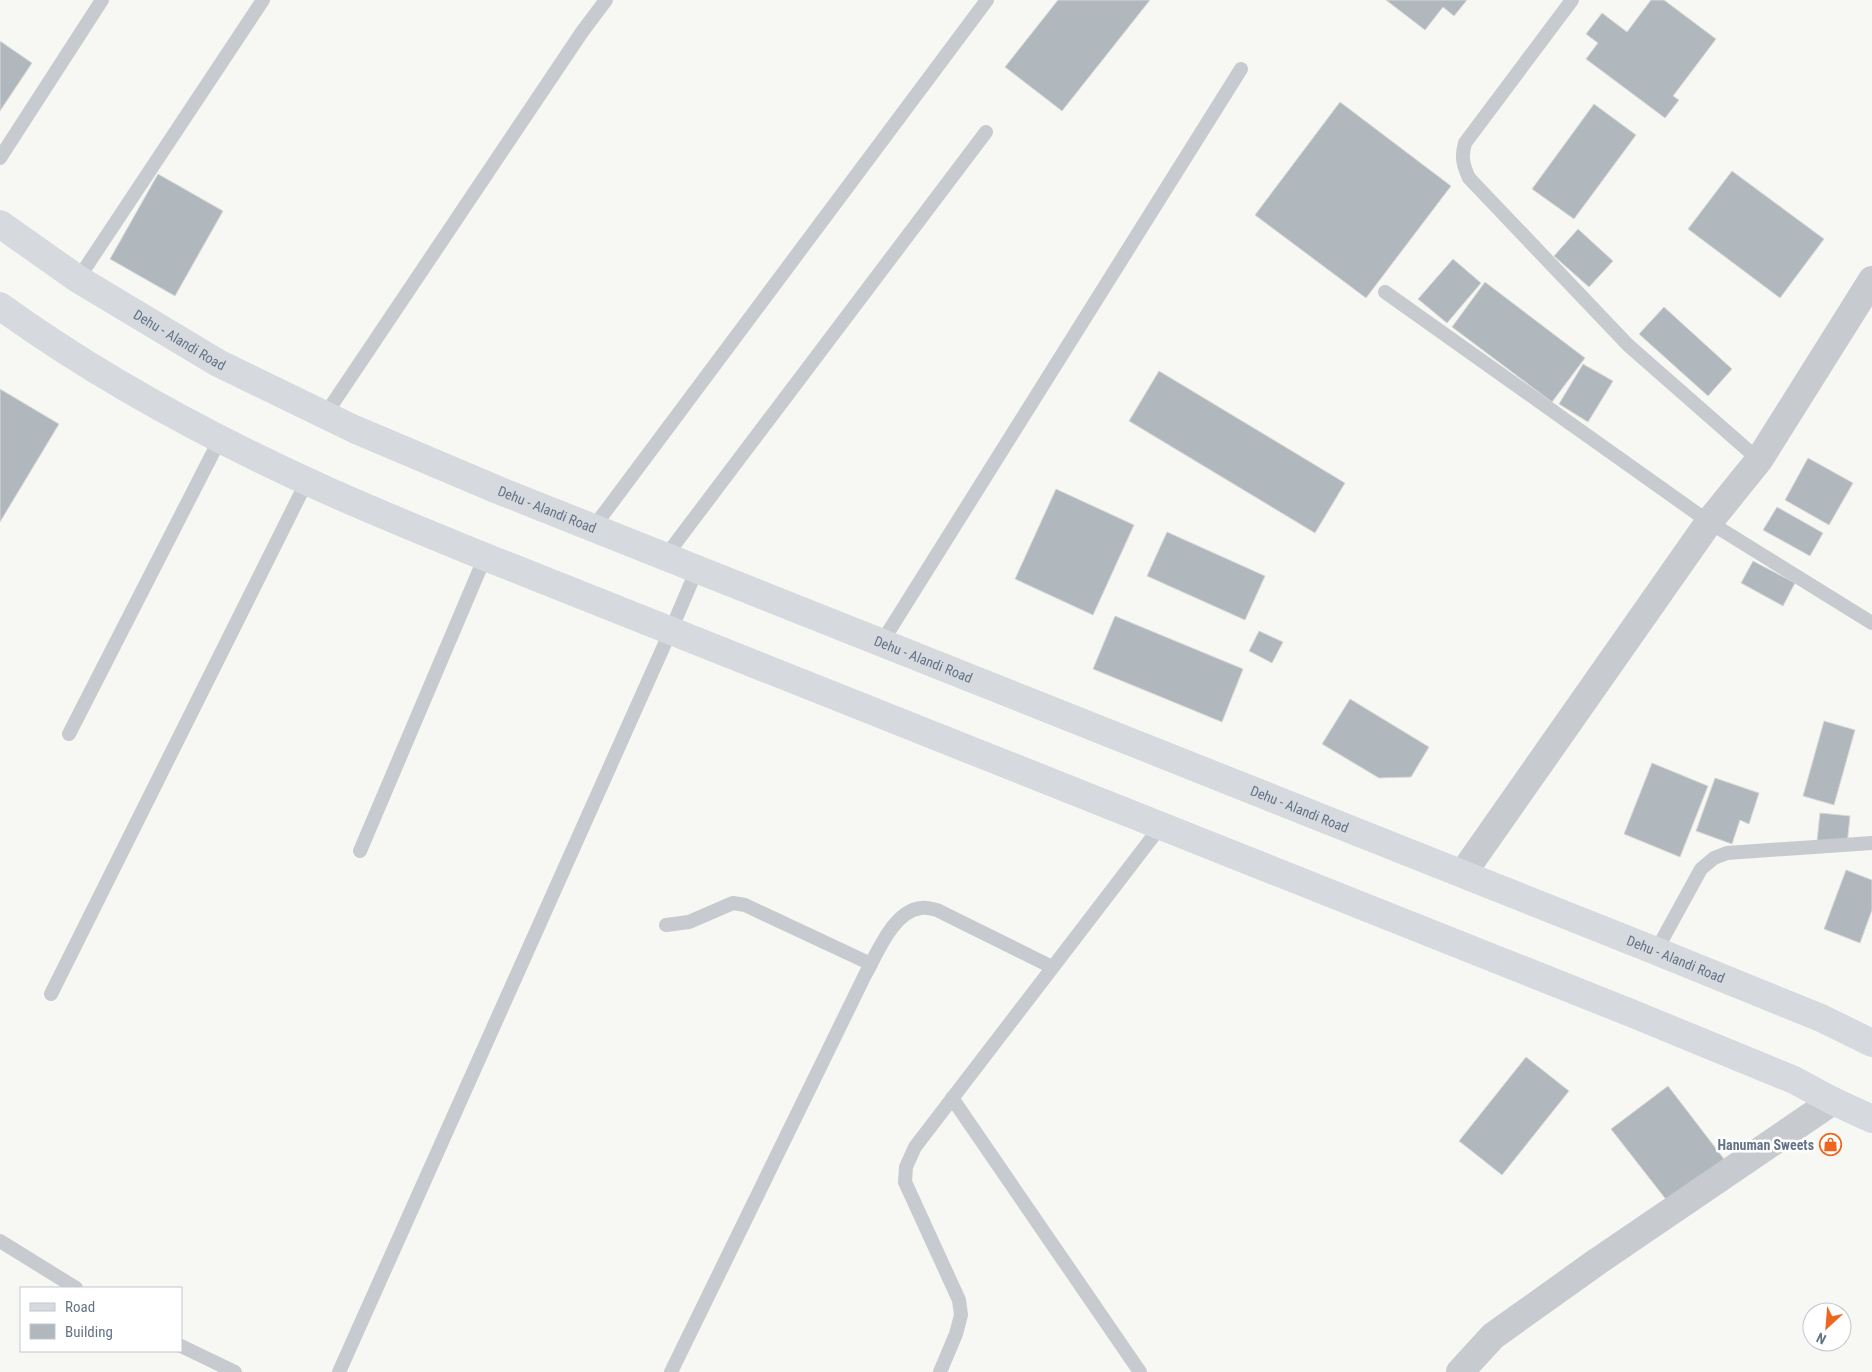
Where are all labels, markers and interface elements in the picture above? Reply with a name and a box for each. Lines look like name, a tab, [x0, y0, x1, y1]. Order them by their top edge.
street label: Dehu - Alandi Road	[131, 306, 228, 373]
street label: Dehu - Alandi Road	[496, 483, 598, 536]
street label: Dehu - Alandi Road	[872, 633, 975, 686]
street label: Dehu - Alandi Road	[1248, 782, 1351, 836]
street label: Dehu - Alandi Road	[1624, 932, 1727, 986]
shop icon: Hanuman Sweets	[1818, 1133, 1842, 1157]
place label: Hanuman Sweets	[1717, 1137, 1814, 1153]
legend	[20, 1287, 182, 1352]
text: Road	[65, 1298, 95, 1316]
north arrow	[1802, 1302, 1852, 1352]
text: Building	[65, 1323, 113, 1341]
text: N	[1814, 1330, 1829, 1348]

